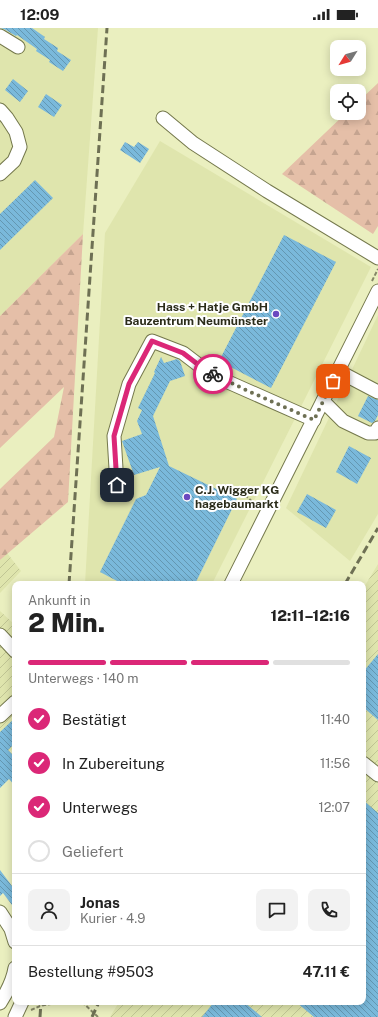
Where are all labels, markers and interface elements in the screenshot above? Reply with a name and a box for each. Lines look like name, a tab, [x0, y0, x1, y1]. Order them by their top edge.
text: 12:09	[20, 6, 60, 23]
north arrow	[330, 40, 366, 76]
map controls	[330, 40, 366, 120]
button: locate	[330, 84, 366, 120]
place label: Hass + Hatje GmbH Bauzentrum Neumünster	[124, 300, 268, 328]
marker: Hass + Hatje GmbH Bauzentrum Neumünster	[271, 309, 281, 319]
courier	[193, 354, 233, 394]
icon: bike	[202, 363, 224, 385]
pin	[316, 364, 350, 398]
icon: bag	[322, 370, 344, 392]
pin	[100, 468, 134, 502]
icon: home	[106, 474, 128, 496]
place label: C.J. Wigger KG hagebaumarkt	[195, 483, 279, 511]
marker: C.J. Wigger KG hagebaumarkt	[182, 492, 192, 502]
text: Ankunft in	[28, 593, 91, 608]
text: 2 Min.	[28, 607, 105, 638]
text: 12:11–12:16	[271, 607, 350, 624]
text: Unterwegs · 140 m	[28, 671, 139, 686]
icon: check	[28, 708, 50, 730]
text: Bestätigt	[62, 711, 126, 728]
text: 11:40	[320, 712, 350, 727]
icon: check	[28, 752, 50, 774]
text: In Zubereitung	[62, 755, 165, 772]
text: 11:56	[320, 756, 350, 771]
icon: check	[28, 796, 50, 818]
text: Unterwegs	[62, 799, 138, 816]
text: 12:07	[319, 800, 350, 815]
text: Geliefert	[62, 843, 124, 860]
button: person	[28, 889, 70, 931]
button: chat	[256, 889, 298, 931]
button: phone	[308, 889, 350, 931]
text: Jonas	[80, 894, 120, 911]
text: Kurier · 4.9	[80, 911, 145, 926]
text: Bestellung #9503	[28, 963, 154, 980]
text: 47.11 €	[302, 963, 350, 980]

